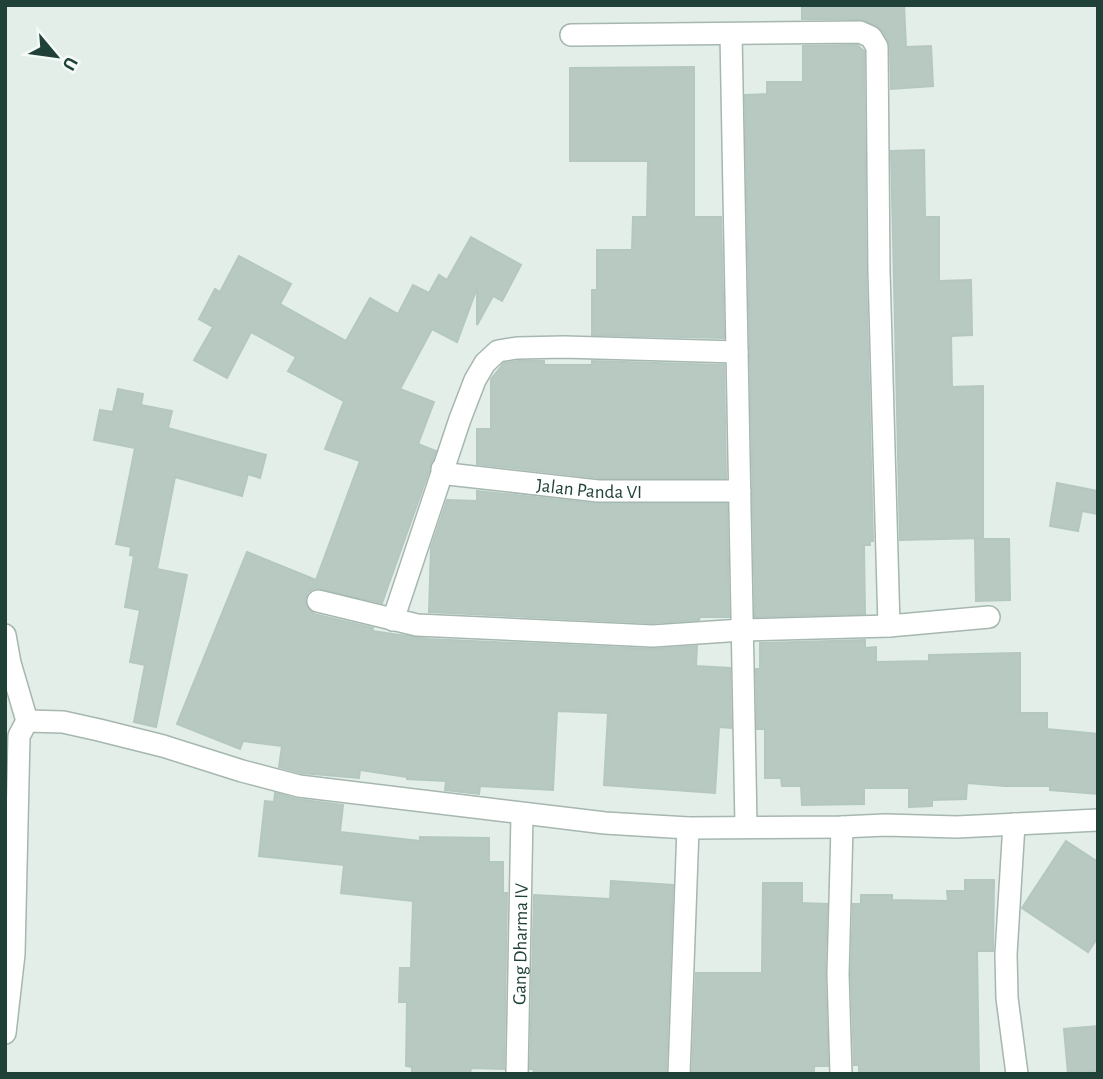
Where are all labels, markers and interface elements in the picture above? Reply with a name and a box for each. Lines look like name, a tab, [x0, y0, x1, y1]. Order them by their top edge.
north arrow	[21, 21, 91, 91]
text: U	[58, 54, 81, 73]
street label: Jalan Panda VI	[535, 476, 642, 502]
street label: Gang Dharma IV	[510, 883, 532, 1005]

